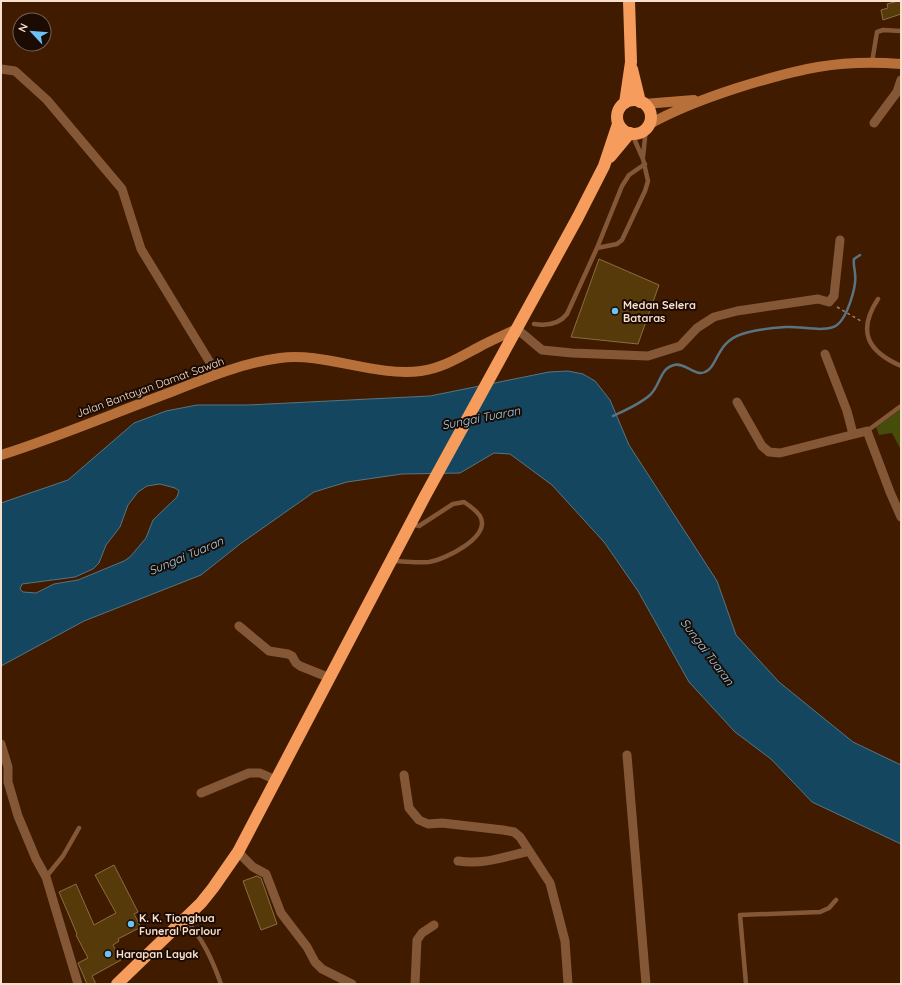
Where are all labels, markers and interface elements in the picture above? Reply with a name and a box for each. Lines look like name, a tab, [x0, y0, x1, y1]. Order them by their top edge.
north arrow	[12, 12, 52, 52]
text: N	[15, 21, 31, 34]
place label: Medan Selera Bataras	[623, 298, 696, 325]
marker: Medan Selera Bataras	[610, 306, 620, 316]
street label: Jalan Bantayan Damat Sawah	[74, 354, 226, 420]
water label: Sungai Tuaran	[440, 402, 522, 432]
water label: Sungai Tuaran	[146, 533, 226, 578]
water label: Sungai Tuaran	[677, 615, 738, 689]
place label: K. K. Tionghua Funeral Parlour	[139, 911, 222, 938]
marker: K. K. Tionghua Funeral Parlour	[126, 919, 136, 929]
place label: Harapan Layak	[116, 947, 199, 961]
marker: Harapan Layak	[103, 949, 113, 959]

